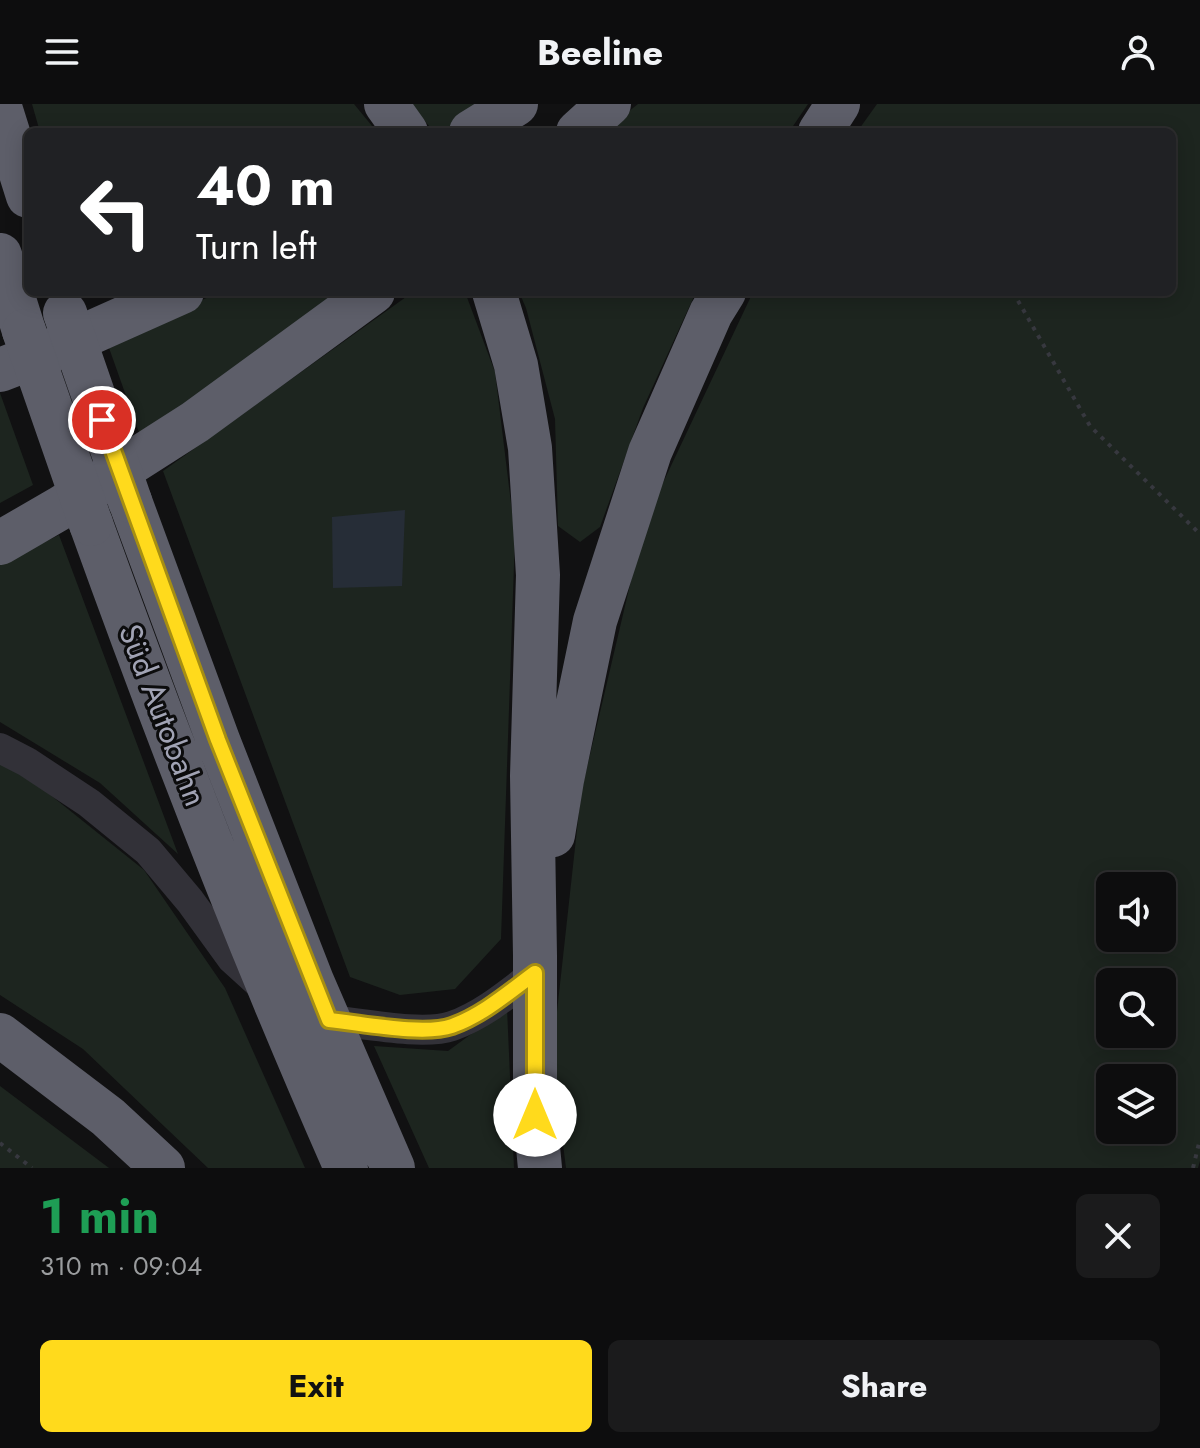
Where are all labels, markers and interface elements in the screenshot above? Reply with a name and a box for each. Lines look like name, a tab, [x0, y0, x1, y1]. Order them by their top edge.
text: Beeline	[537, 26, 663, 78]
icon: menu	[40, 30, 84, 74]
icon: person	[1116, 30, 1160, 74]
text: 40 m	[196, 145, 335, 226]
icon: left	[64, 160, 168, 264]
text: Turn left	[196, 220, 317, 272]
pin	[68, 386, 136, 454]
icon: arrive	[80, 398, 124, 442]
street label: Süd Autobahn	[107, 617, 219, 813]
map controls	[1096, 872, 1176, 1144]
button: sound	[1096, 872, 1176, 952]
button: search	[1096, 968, 1176, 1048]
button: layers	[1096, 1064, 1176, 1144]
position arrow	[493, 1073, 577, 1157]
text: 1 min	[40, 1182, 159, 1251]
button: close	[1076, 1194, 1160, 1278]
text: 310 m · 09:04	[40, 1247, 202, 1285]
button: Exit	[40, 1340, 592, 1432]
button: Share	[608, 1340, 1160, 1432]

